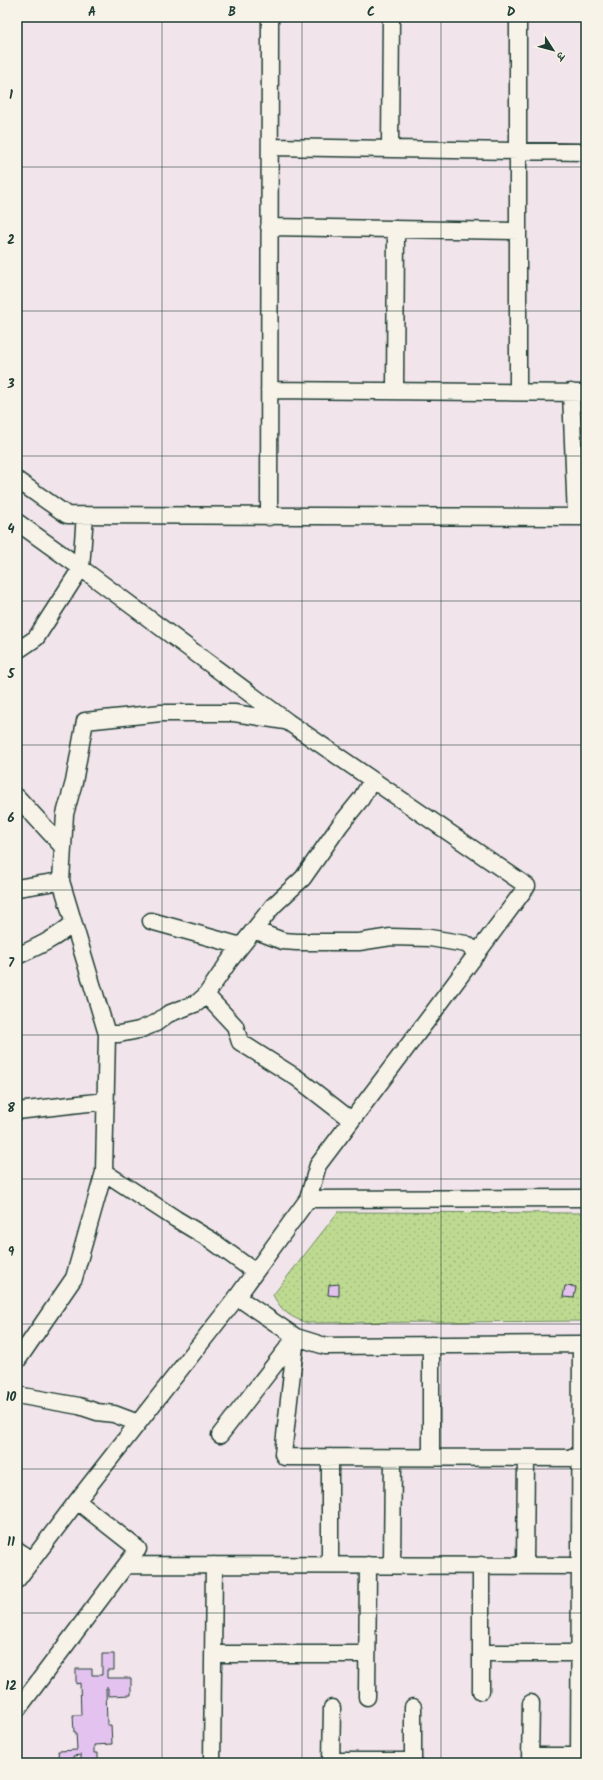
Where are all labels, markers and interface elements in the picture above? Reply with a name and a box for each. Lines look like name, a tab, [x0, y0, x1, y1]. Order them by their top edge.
text: A	[88, 2, 96, 23]
text: B	[228, 2, 236, 23]
text: C	[367, 2, 375, 23]
text: D	[507, 2, 516, 23]
north arrow	[533, 30, 573, 70]
text: उ	[550, 47, 570, 65]
text: 1	[9, 85, 13, 106]
text: 2	[7, 230, 15, 251]
text: 3	[6, 374, 15, 395]
text: 4	[7, 519, 15, 540]
text: 5	[7, 664, 16, 685]
text: 6	[7, 808, 15, 829]
text: 7	[8, 953, 15, 974]
text: 8	[7, 1098, 15, 1119]
text: 9	[8, 1242, 15, 1263]
text: 10	[6, 1387, 17, 1408]
text: 11	[7, 1532, 15, 1553]
text: 12	[5, 1676, 17, 1697]

